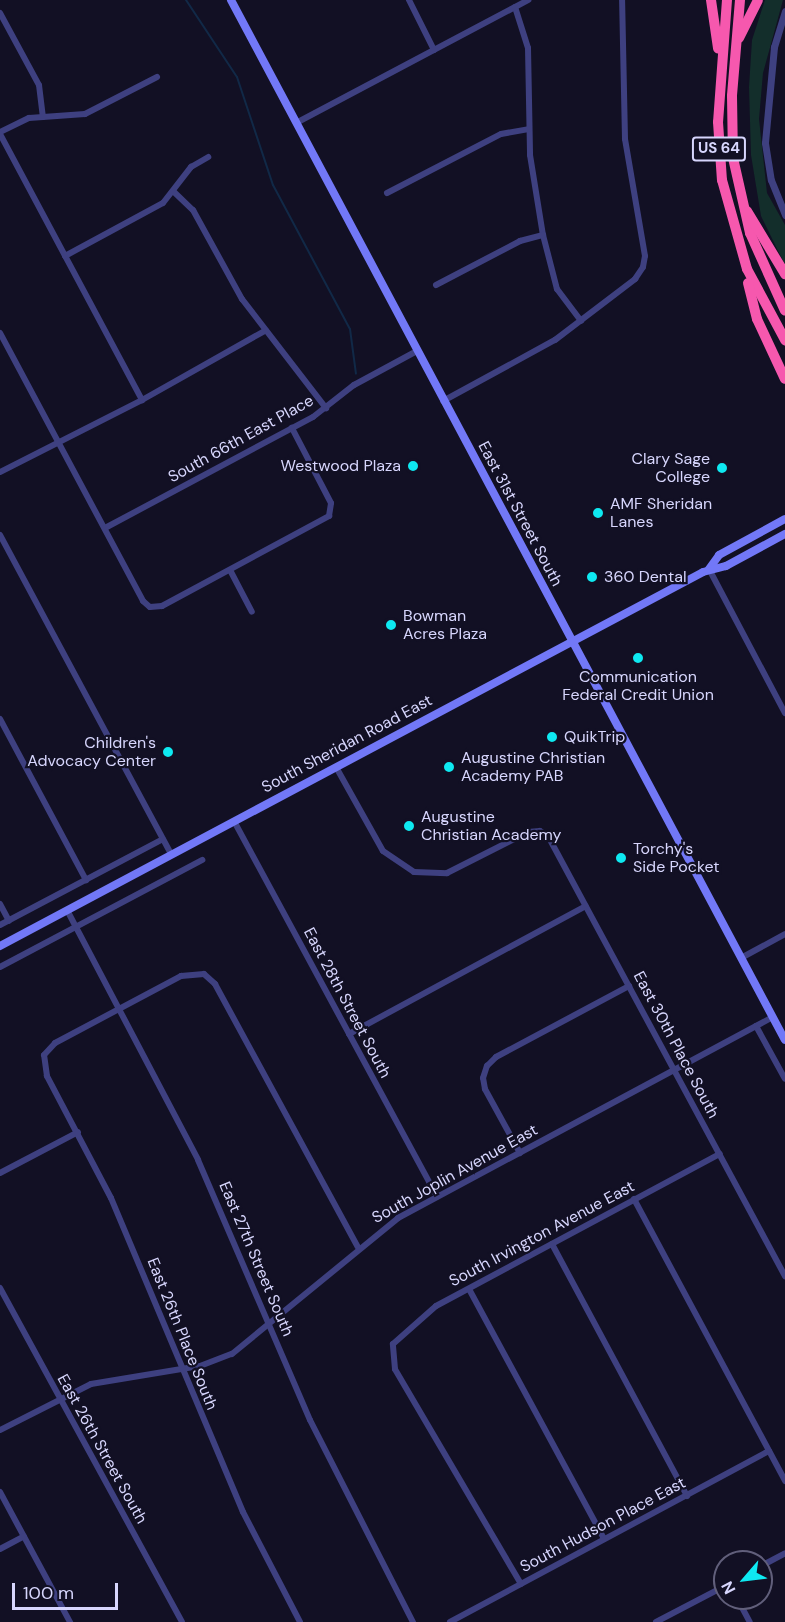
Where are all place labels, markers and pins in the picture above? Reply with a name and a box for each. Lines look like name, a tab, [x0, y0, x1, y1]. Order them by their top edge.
place label: Clary Sage College	[632, 449, 710, 487]
place label: Westwood Plaza	[281, 456, 401, 476]
marker: Westwood Plaza	[406, 459, 420, 473]
marker: Clary Sage College	[715, 461, 729, 475]
place label: AMF Sheridan Lanes	[610, 494, 712, 532]
marker: AMF Sheridan Lanes	[591, 506, 605, 520]
place label: 360 Dental	[604, 567, 687, 587]
marker: 360 Dental	[585, 570, 599, 584]
place label: Bowman Acres Plaza	[403, 606, 487, 644]
marker: Bowman Acres Plaza	[384, 618, 398, 632]
marker: Communication Federal Credit Union	[631, 651, 645, 665]
place label: Communication Federal Credit Union	[562, 667, 714, 705]
place label: QuikTrip	[564, 727, 625, 747]
marker: QuikTrip	[545, 730, 559, 744]
place label: Children's Advocacy Center	[27, 733, 156, 771]
marker: Children's Advocacy Center	[161, 745, 175, 759]
place label: Augustine Christian Academy PAB	[461, 748, 605, 786]
marker: Augustine Christian Academy PAB	[442, 760, 456, 774]
place label: Augustine Christian Academy	[421, 807, 561, 845]
marker: Augustine Christian Academy	[402, 819, 416, 833]
place label: Torchy's Side Pocket	[633, 839, 720, 877]
marker: Torchy's Side Pocket	[614, 851, 628, 865]

